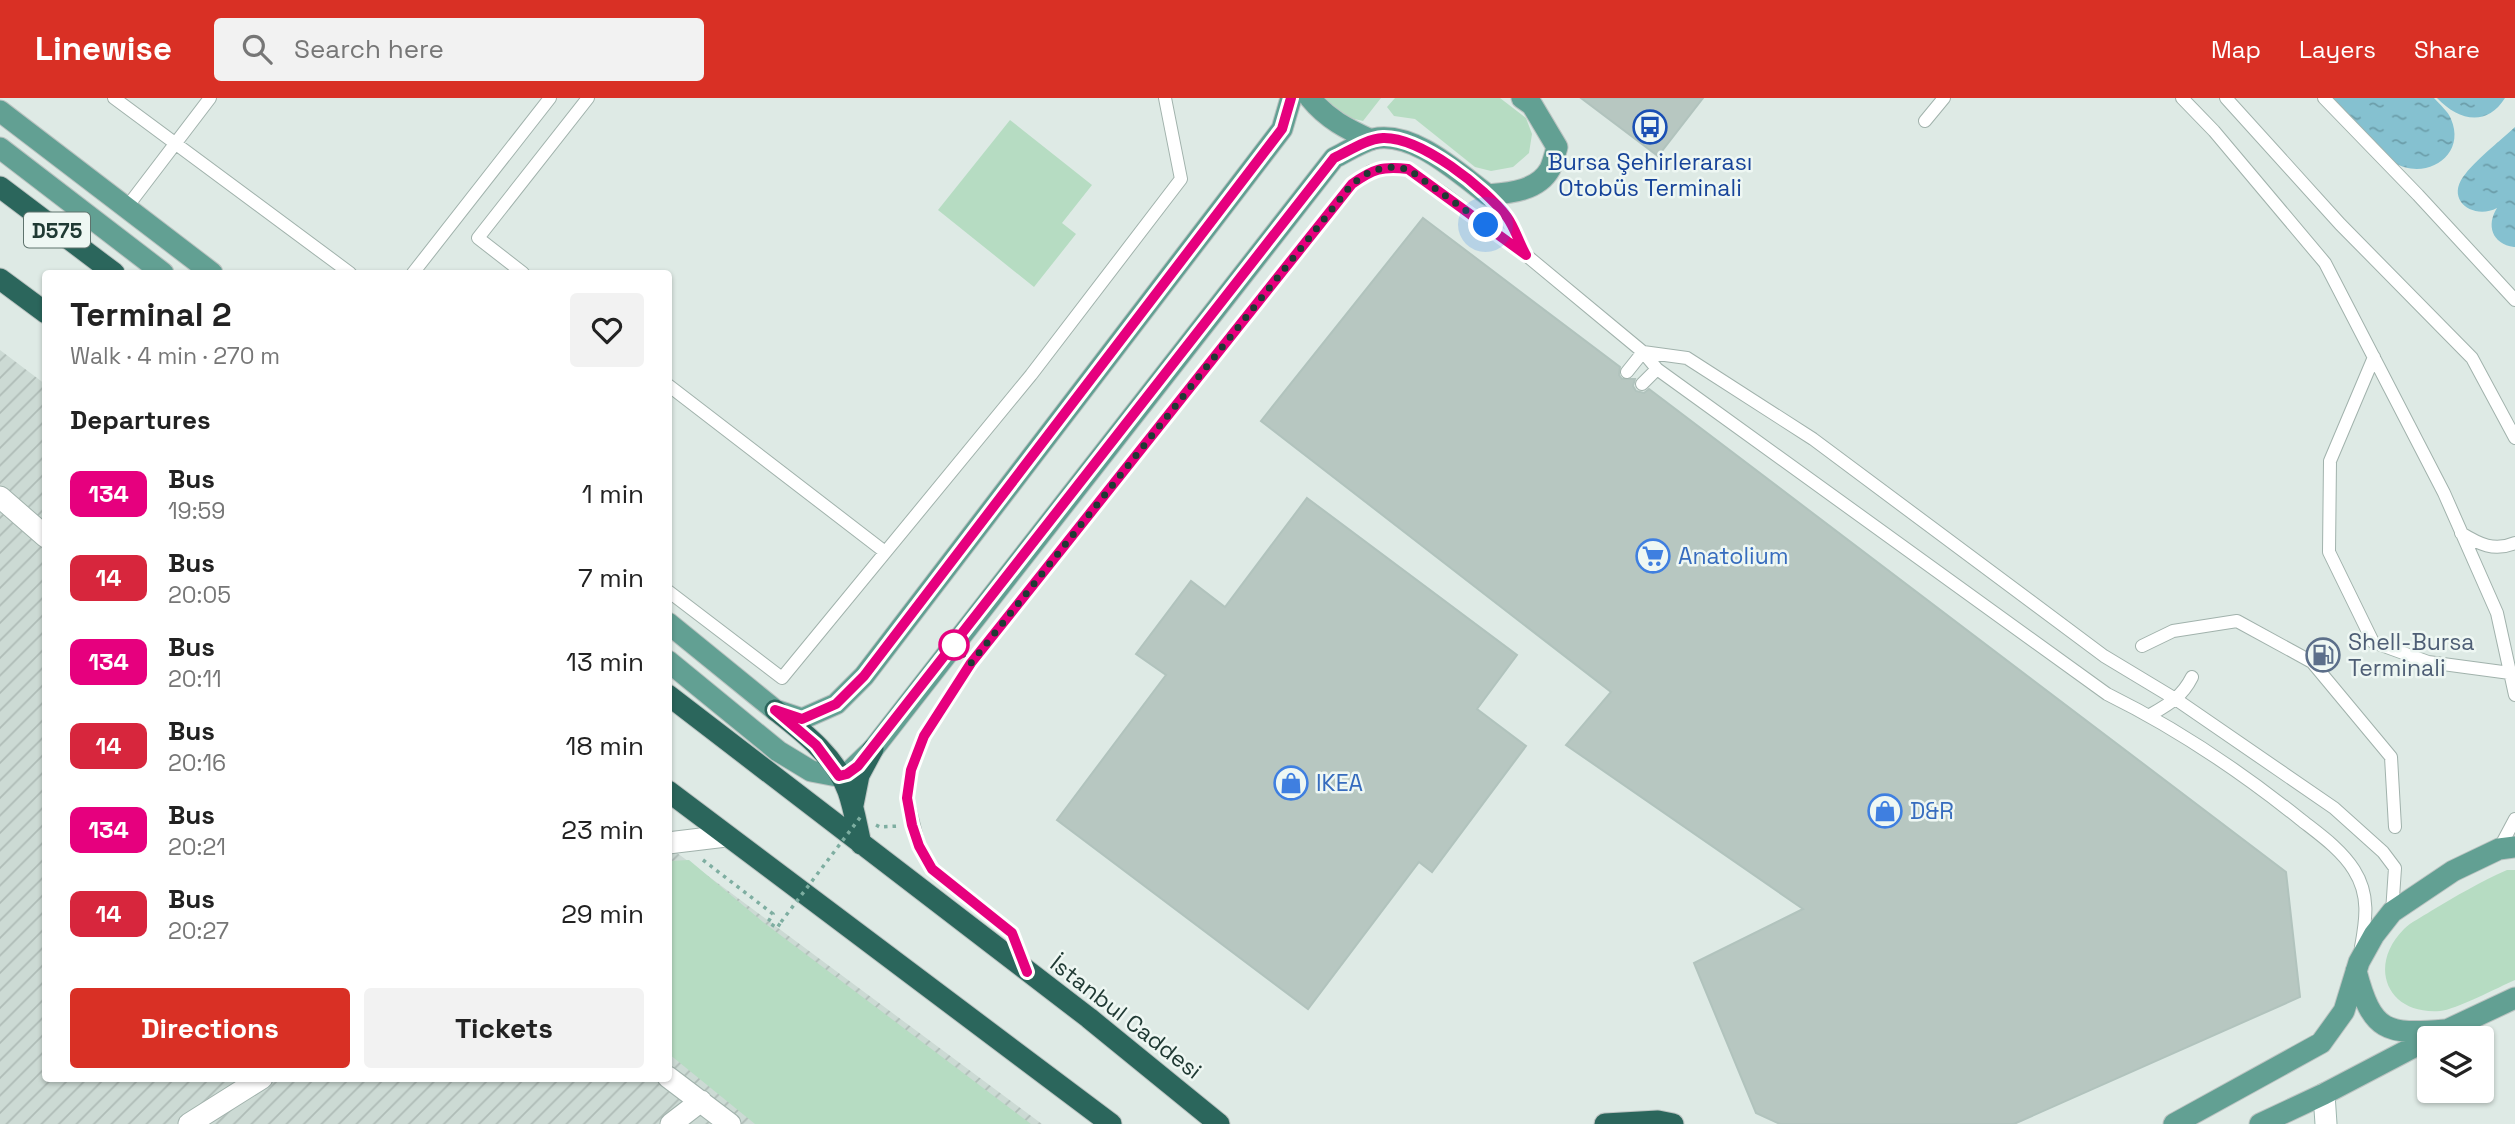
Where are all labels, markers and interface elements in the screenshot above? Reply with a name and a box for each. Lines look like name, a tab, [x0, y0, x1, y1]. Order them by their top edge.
search box	[214, 18, 704, 81]
text: Linewise	[35, 28, 172, 70]
icon: search	[238, 30, 276, 68]
text: Search here	[294, 32, 444, 66]
text: Map	[2211, 34, 2261, 65]
text: Layers	[2299, 34, 2376, 65]
text: Share	[2414, 34, 2480, 65]
bus stop icon: Bursa Şehirlerarası Otobüs Terminali	[1631, 108, 1669, 146]
place label: Bursa Şehirlerarası Otobüs Terminali	[1548, 147, 1752, 203]
your location	[1468, 207, 1503, 242]
road number: D575	[24, 212, 90, 248]
button: heart	[570, 293, 644, 367]
text: Terminal 2	[70, 294, 232, 336]
text: Walk · 4 min · 270 m	[70, 341, 280, 371]
text: Departures	[70, 403, 211, 437]
text: Bus	[168, 462, 215, 496]
text: 1 min	[582, 477, 644, 511]
text: 134	[88, 478, 129, 509]
text: 19:59	[168, 496, 225, 526]
supermarket icon: Anatolium	[1634, 537, 1672, 575]
place label: Anatolium	[1678, 541, 1789, 571]
text: Bus	[168, 546, 215, 580]
text: 7 min	[578, 561, 644, 595]
text: 14	[95, 562, 122, 593]
text: 20:05	[168, 580, 231, 610]
place label: Shell-Bursa Terminali	[2348, 627, 2475, 683]
text: Bus	[168, 630, 215, 664]
unlabelled marker	[939, 630, 969, 660]
fuel station icon: Shell-Bursa Terminali	[2304, 636, 2342, 674]
text: 13 min	[566, 645, 644, 679]
text: 134	[88, 646, 129, 677]
text: 20:11	[168, 664, 222, 694]
text: Bus	[168, 714, 215, 748]
text: 18 min	[566, 729, 644, 763]
text: 14	[95, 730, 122, 761]
text: 20:16	[168, 748, 226, 778]
shop icon: IKEA	[1272, 764, 1310, 802]
place label: IKEA	[1316, 768, 1363, 798]
shop icon: D&R	[1866, 792, 1904, 830]
place label: D&R	[1910, 796, 1954, 826]
text: Bus	[168, 798, 215, 832]
text: 23 min	[561, 813, 644, 847]
text: 134	[88, 814, 129, 845]
text: 20:21	[168, 832, 226, 862]
text: Bus	[168, 882, 215, 916]
text: 29 min	[561, 897, 644, 931]
text: 14	[95, 898, 122, 929]
text: 20:27	[168, 916, 229, 946]
street label: İstanbul Caddesi	[1044, 948, 1208, 1086]
button: Directions	[70, 988, 350, 1068]
button: Tickets	[364, 988, 644, 1068]
map controls	[2417, 1026, 2494, 1103]
button: layers	[2417, 1026, 2494, 1103]

